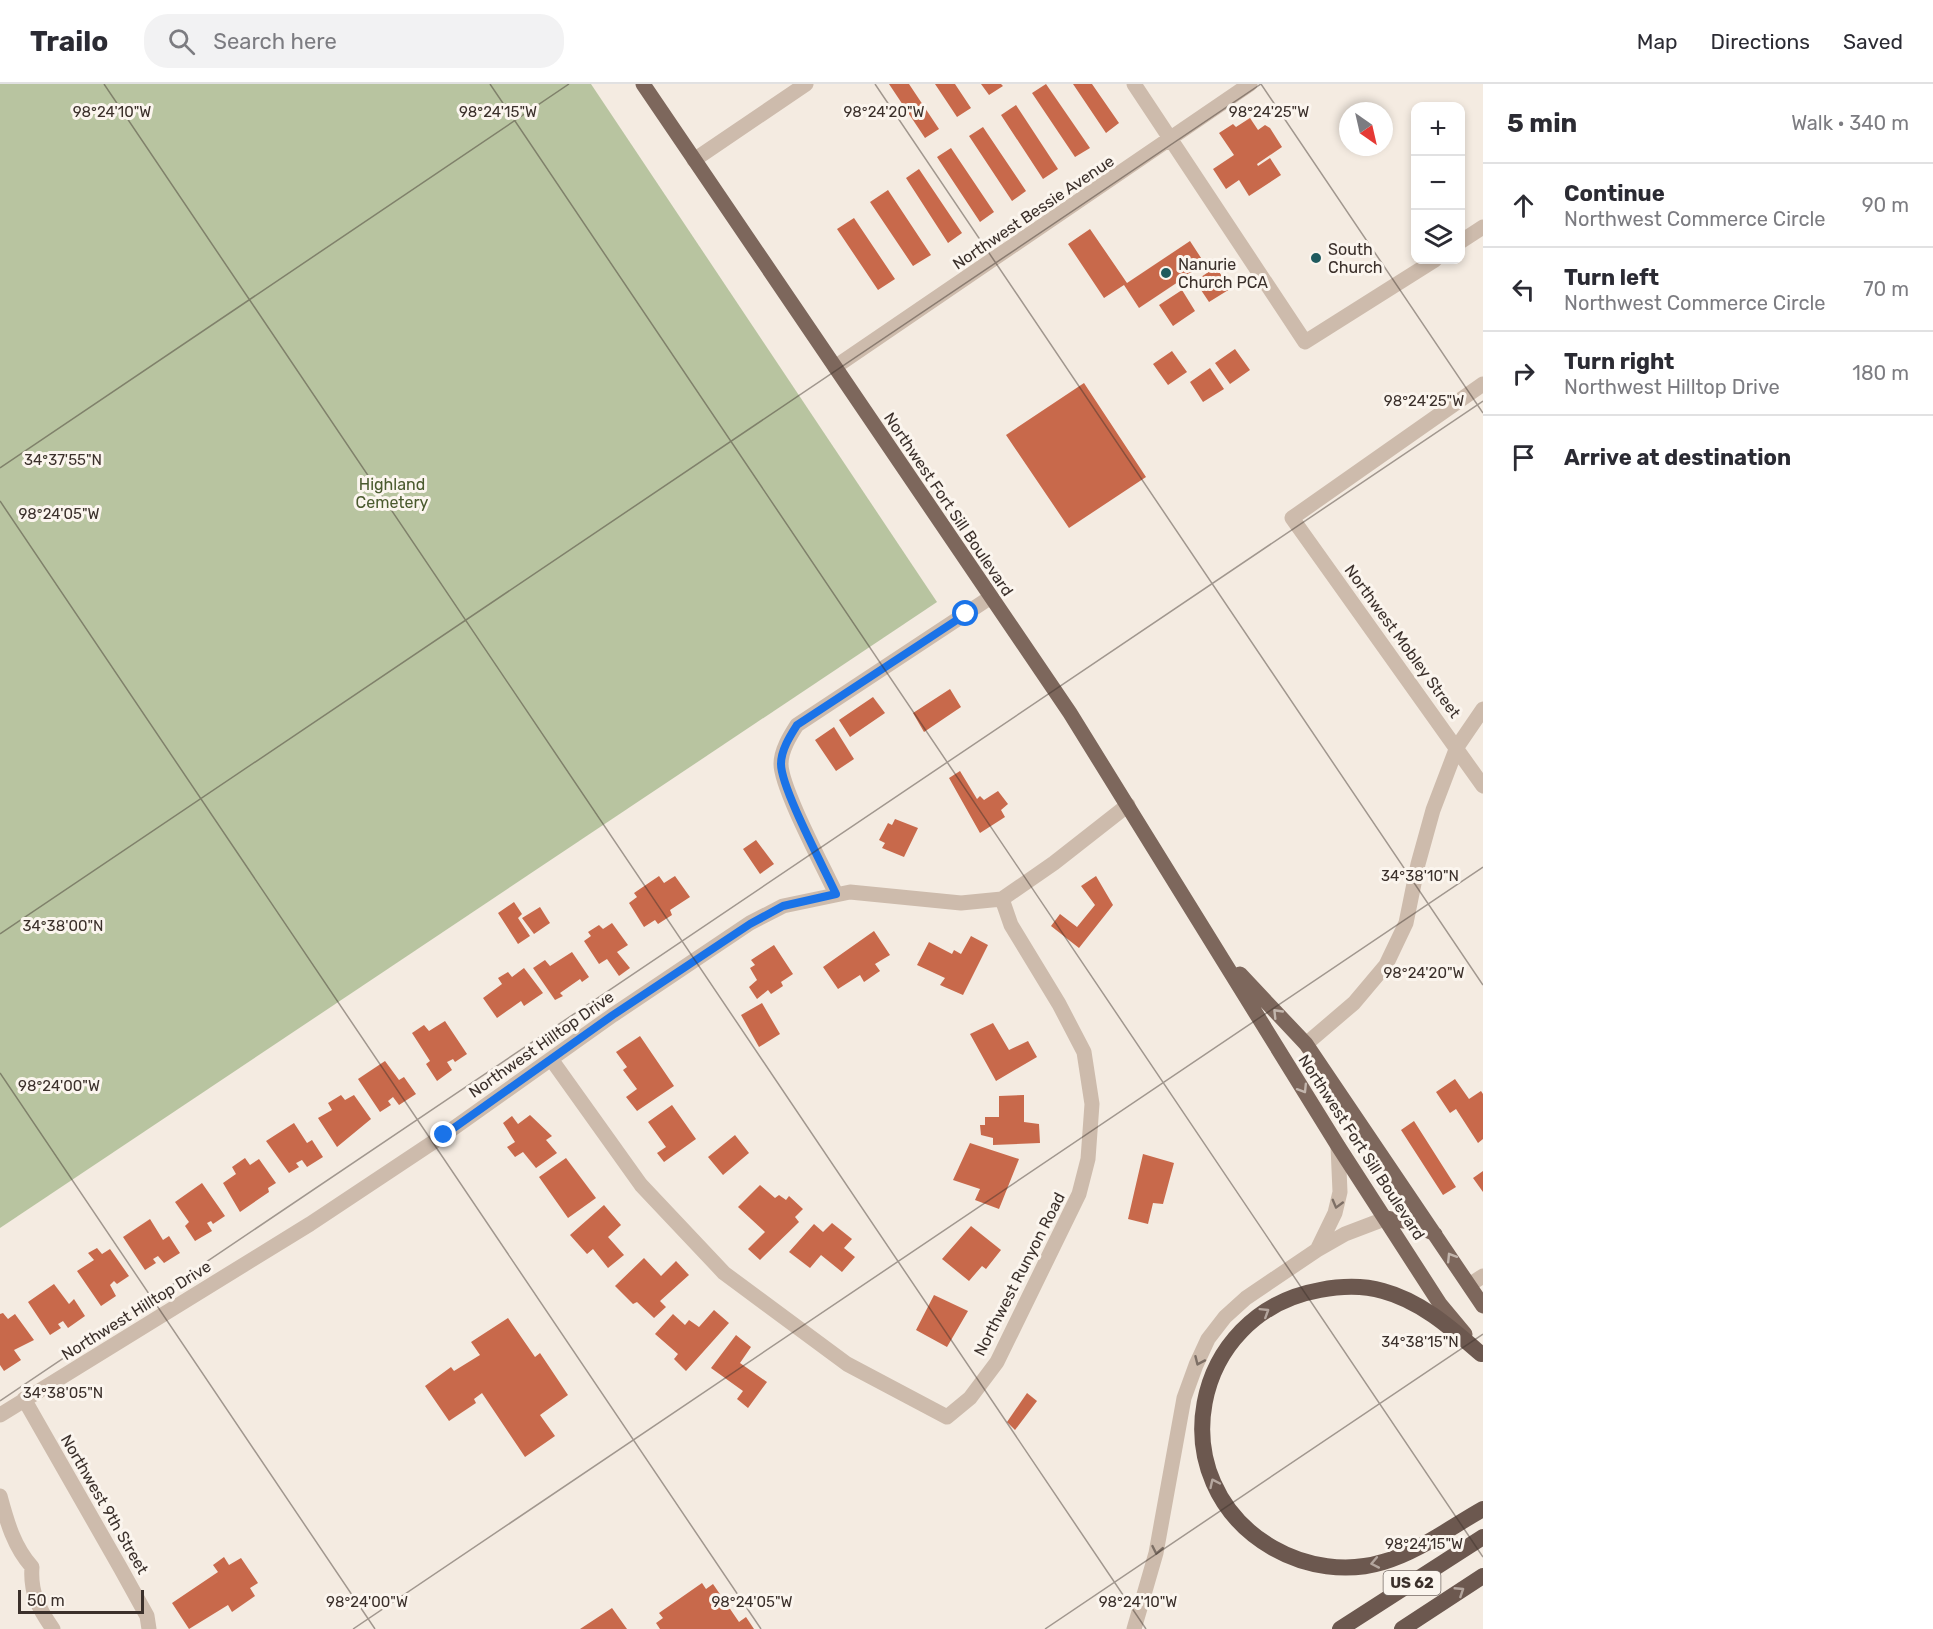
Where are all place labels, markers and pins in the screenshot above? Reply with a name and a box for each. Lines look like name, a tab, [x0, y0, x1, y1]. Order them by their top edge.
place label: South Church	[1328, 240, 1383, 277]
marker: South Church	[1309, 251, 1323, 265]
place label: Nanurie Church PCA	[1178, 255, 1268, 292]
marker: Nanurie Church PCA	[1159, 266, 1173, 280]

